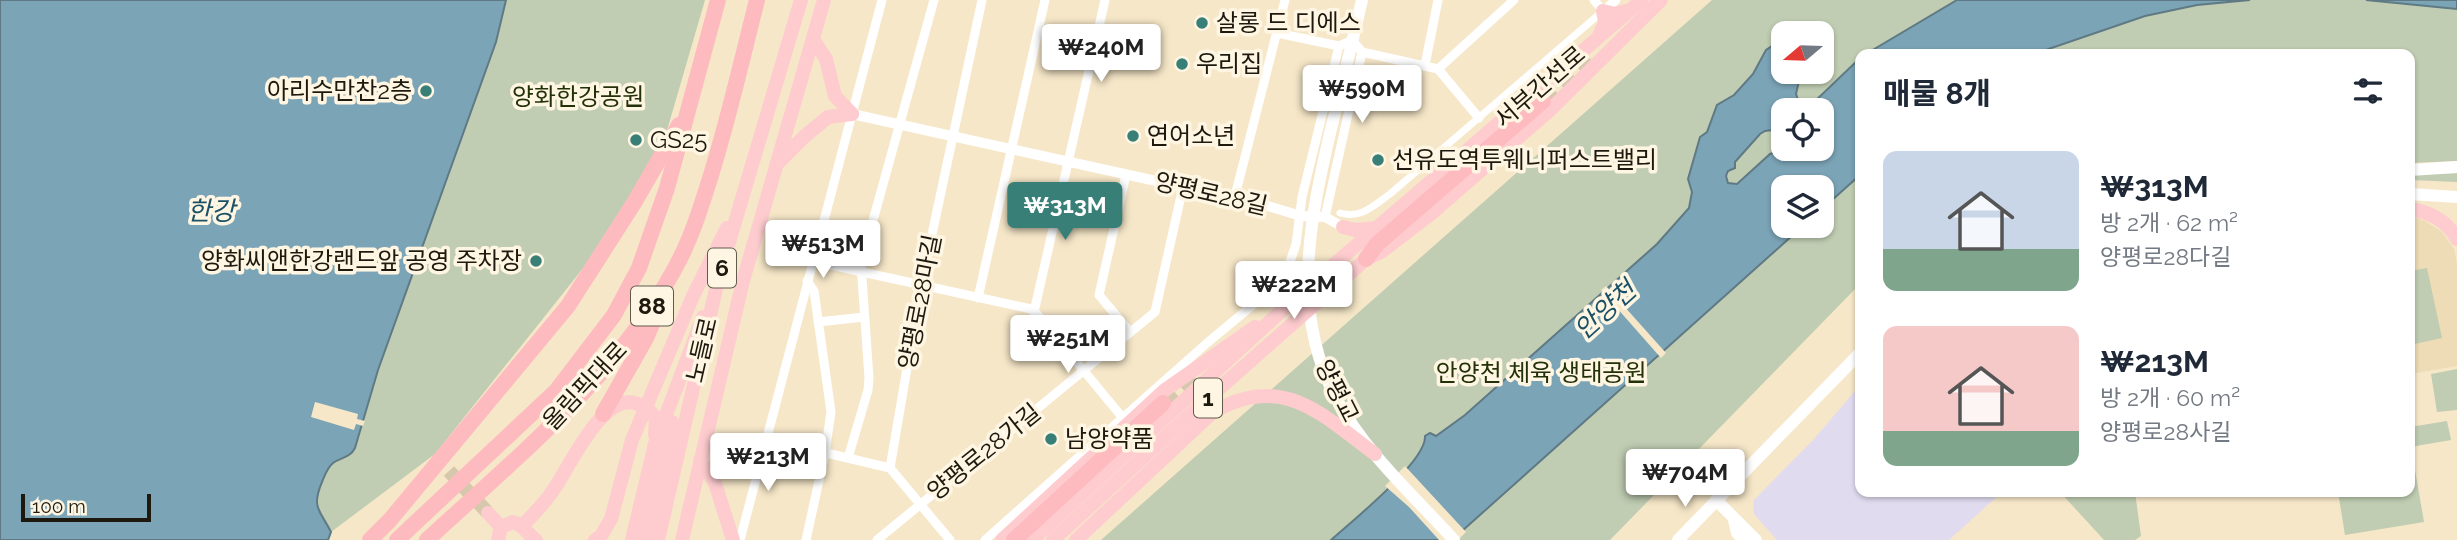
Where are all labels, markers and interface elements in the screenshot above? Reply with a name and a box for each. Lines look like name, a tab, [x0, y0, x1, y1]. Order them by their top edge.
place label: 살롱 드 디에스	[1216, 8, 1361, 37]
marker: 살롱 드 디에스	[1194, 15, 1210, 31]
north arrow	[1771, 21, 1834, 84]
map controls	[1771, 21, 1834, 238]
pin: ₩240M	[1052, 24, 1150, 84]
text: ₩240M	[1058, 33, 1144, 60]
street label: 서부간선로	[1488, 39, 1591, 134]
place label: 우리집	[1196, 49, 1262, 78]
marker: 우리집	[1174, 56, 1190, 72]
pin: ₩590M	[1313, 66, 1411, 125]
icon: filters	[2349, 72, 2387, 110]
text: ₩590M	[1319, 74, 1405, 101]
place label: 아리수만찬2층	[267, 76, 412, 105]
text: 매물 8개	[1883, 76, 1991, 111]
park label: 양화한강공원	[512, 82, 644, 111]
marker: 아리수만찬2층	[418, 83, 434, 99]
button: locate	[1771, 98, 1834, 161]
place label: 연어소년	[1147, 121, 1235, 150]
place label: GS25	[650, 125, 707, 154]
marker: 연어소년	[1125, 128, 1141, 144]
marker: GS25	[628, 132, 644, 148]
place label: 선유도역투웨니퍼스트밸리	[1392, 145, 1657, 174]
marker: 선유도역투웨니퍼스트밸리	[1370, 152, 1386, 168]
street label: 양평로28길	[1152, 166, 1270, 221]
text: ₩313M	[2100, 169, 2209, 204]
button: layers	[1771, 175, 1834, 238]
icon: home	[1939, 179, 2023, 263]
pin: ₩313M	[1016, 182, 1114, 242]
text: ₩313M	[1023, 191, 1107, 218]
water label: 한강	[187, 196, 238, 226]
text: 방 2개 · 62 m²	[2100, 209, 2238, 236]
pin: ₩513M	[774, 220, 872, 280]
text: ₩513M	[781, 229, 865, 256]
street label: 양평로28마길	[892, 232, 947, 372]
text: 양평로28다길	[2100, 243, 2231, 270]
place label: 양화씨앤한강랜드앞 공영 주차장	[201, 246, 522, 275]
road number: 6	[708, 248, 736, 288]
marker: 양화씨앤한강랜드앞 공영 주차장	[528, 253, 544, 269]
pin: ₩222M	[1245, 262, 1343, 321]
text: ₩222M	[1251, 270, 1337, 297]
water label: 안양천	[1568, 273, 1644, 345]
road number: 88	[631, 286, 673, 326]
street label: 노들로	[680, 314, 723, 385]
pin: ₩251M	[1019, 316, 1117, 375]
text: ₩251M	[1026, 324, 1110, 351]
street label: 올림픽대로	[536, 335, 633, 436]
text: ₩213M	[2100, 344, 2209, 379]
icon: home	[1939, 354, 2023, 438]
street label: 양평교	[1309, 355, 1365, 427]
park label: 안양천 체육 생태공원	[1436, 358, 1646, 387]
road number: 1	[1194, 378, 1222, 418]
text: 방 2개 · 60 m²	[2100, 384, 2240, 411]
street label: 양평로28가길	[921, 397, 1046, 506]
text: 양평로28사길	[2100, 418, 2231, 445]
place label: 남양약품	[1065, 424, 1153, 453]
marker: 남양약품	[1043, 431, 1059, 447]
pin: ₩213M	[719, 434, 817, 493]
text: ₩213M	[726, 442, 810, 469]
pin: ₩704M	[1636, 449, 1734, 509]
text: ₩704M	[1642, 458, 1728, 485]
scale bar	[21, 491, 150, 523]
text: 100 m	[32, 495, 86, 517]

